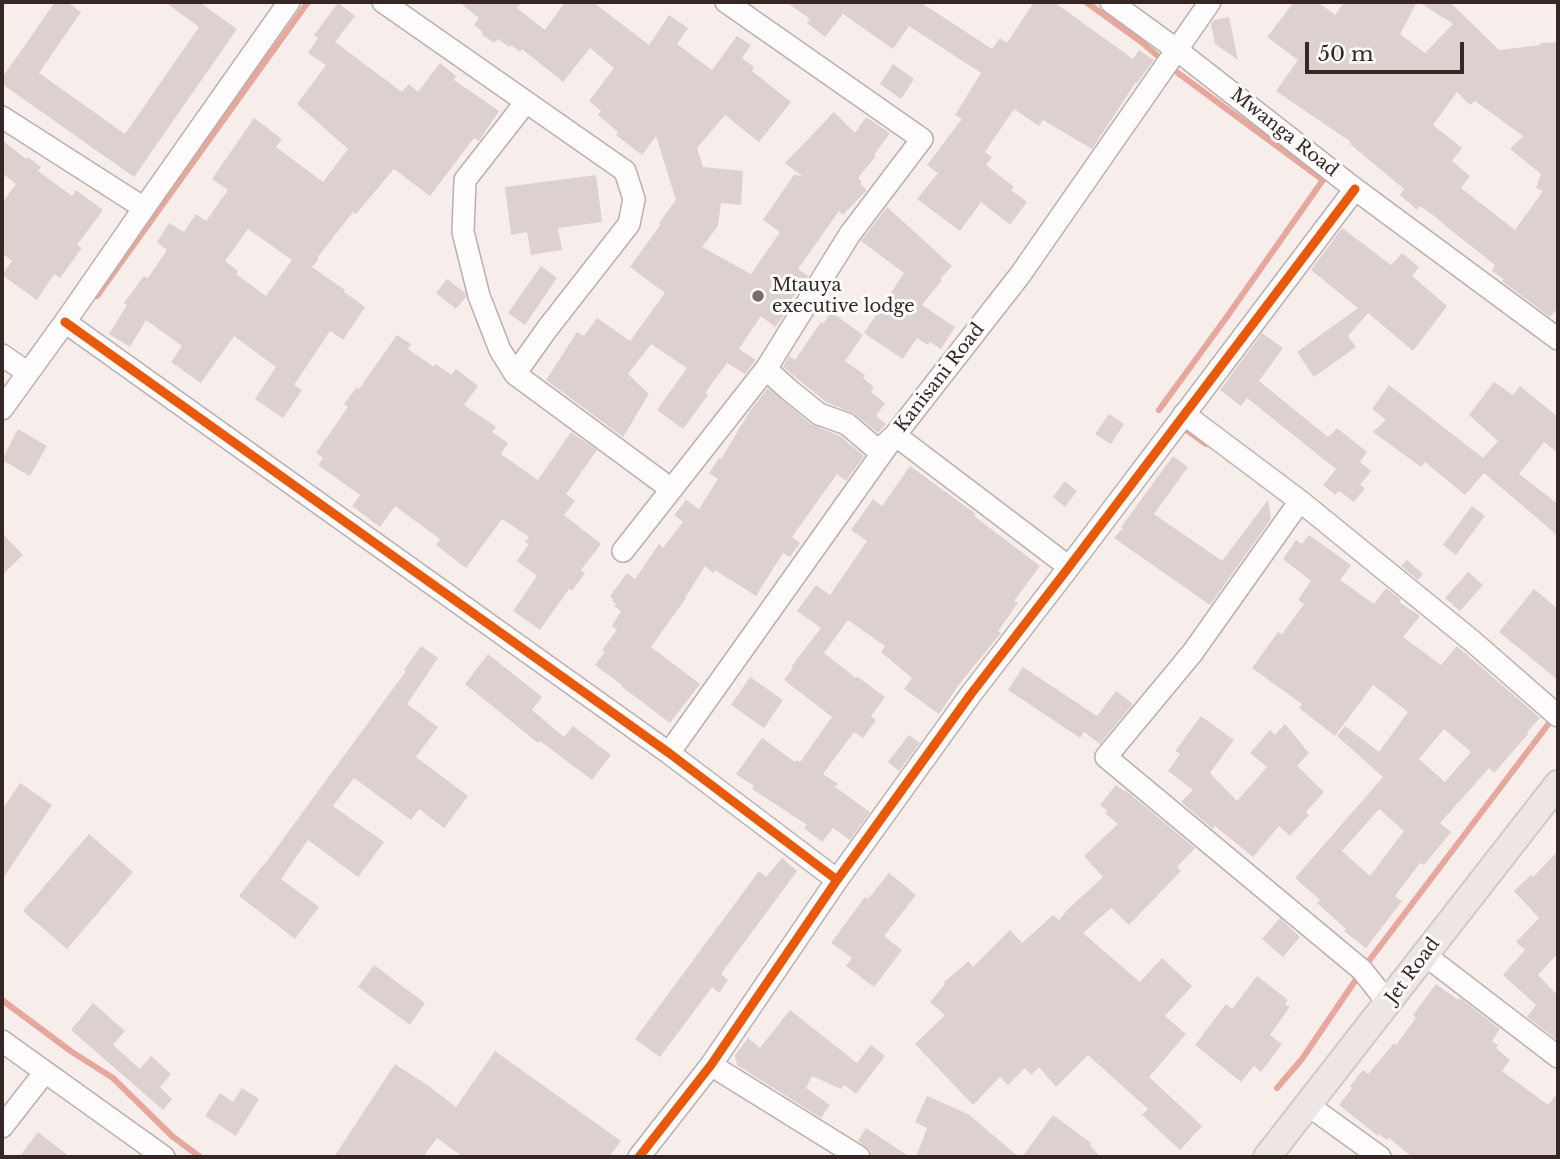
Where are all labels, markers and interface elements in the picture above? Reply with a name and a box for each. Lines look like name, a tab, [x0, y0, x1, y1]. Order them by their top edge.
scale bar	[1308, 28, 1467, 72]
text: 50 m	[1318, 41, 1373, 67]
street label: Mwanga Road	[1226, 84, 1342, 182]
place label: Mtauya executive lodge	[772, 275, 914, 318]
marker: Mtauya executive lodge	[750, 288, 766, 304]
street label: Kanisani Road	[891, 319, 989, 437]
street label: Jet Road	[1381, 934, 1445, 1008]

